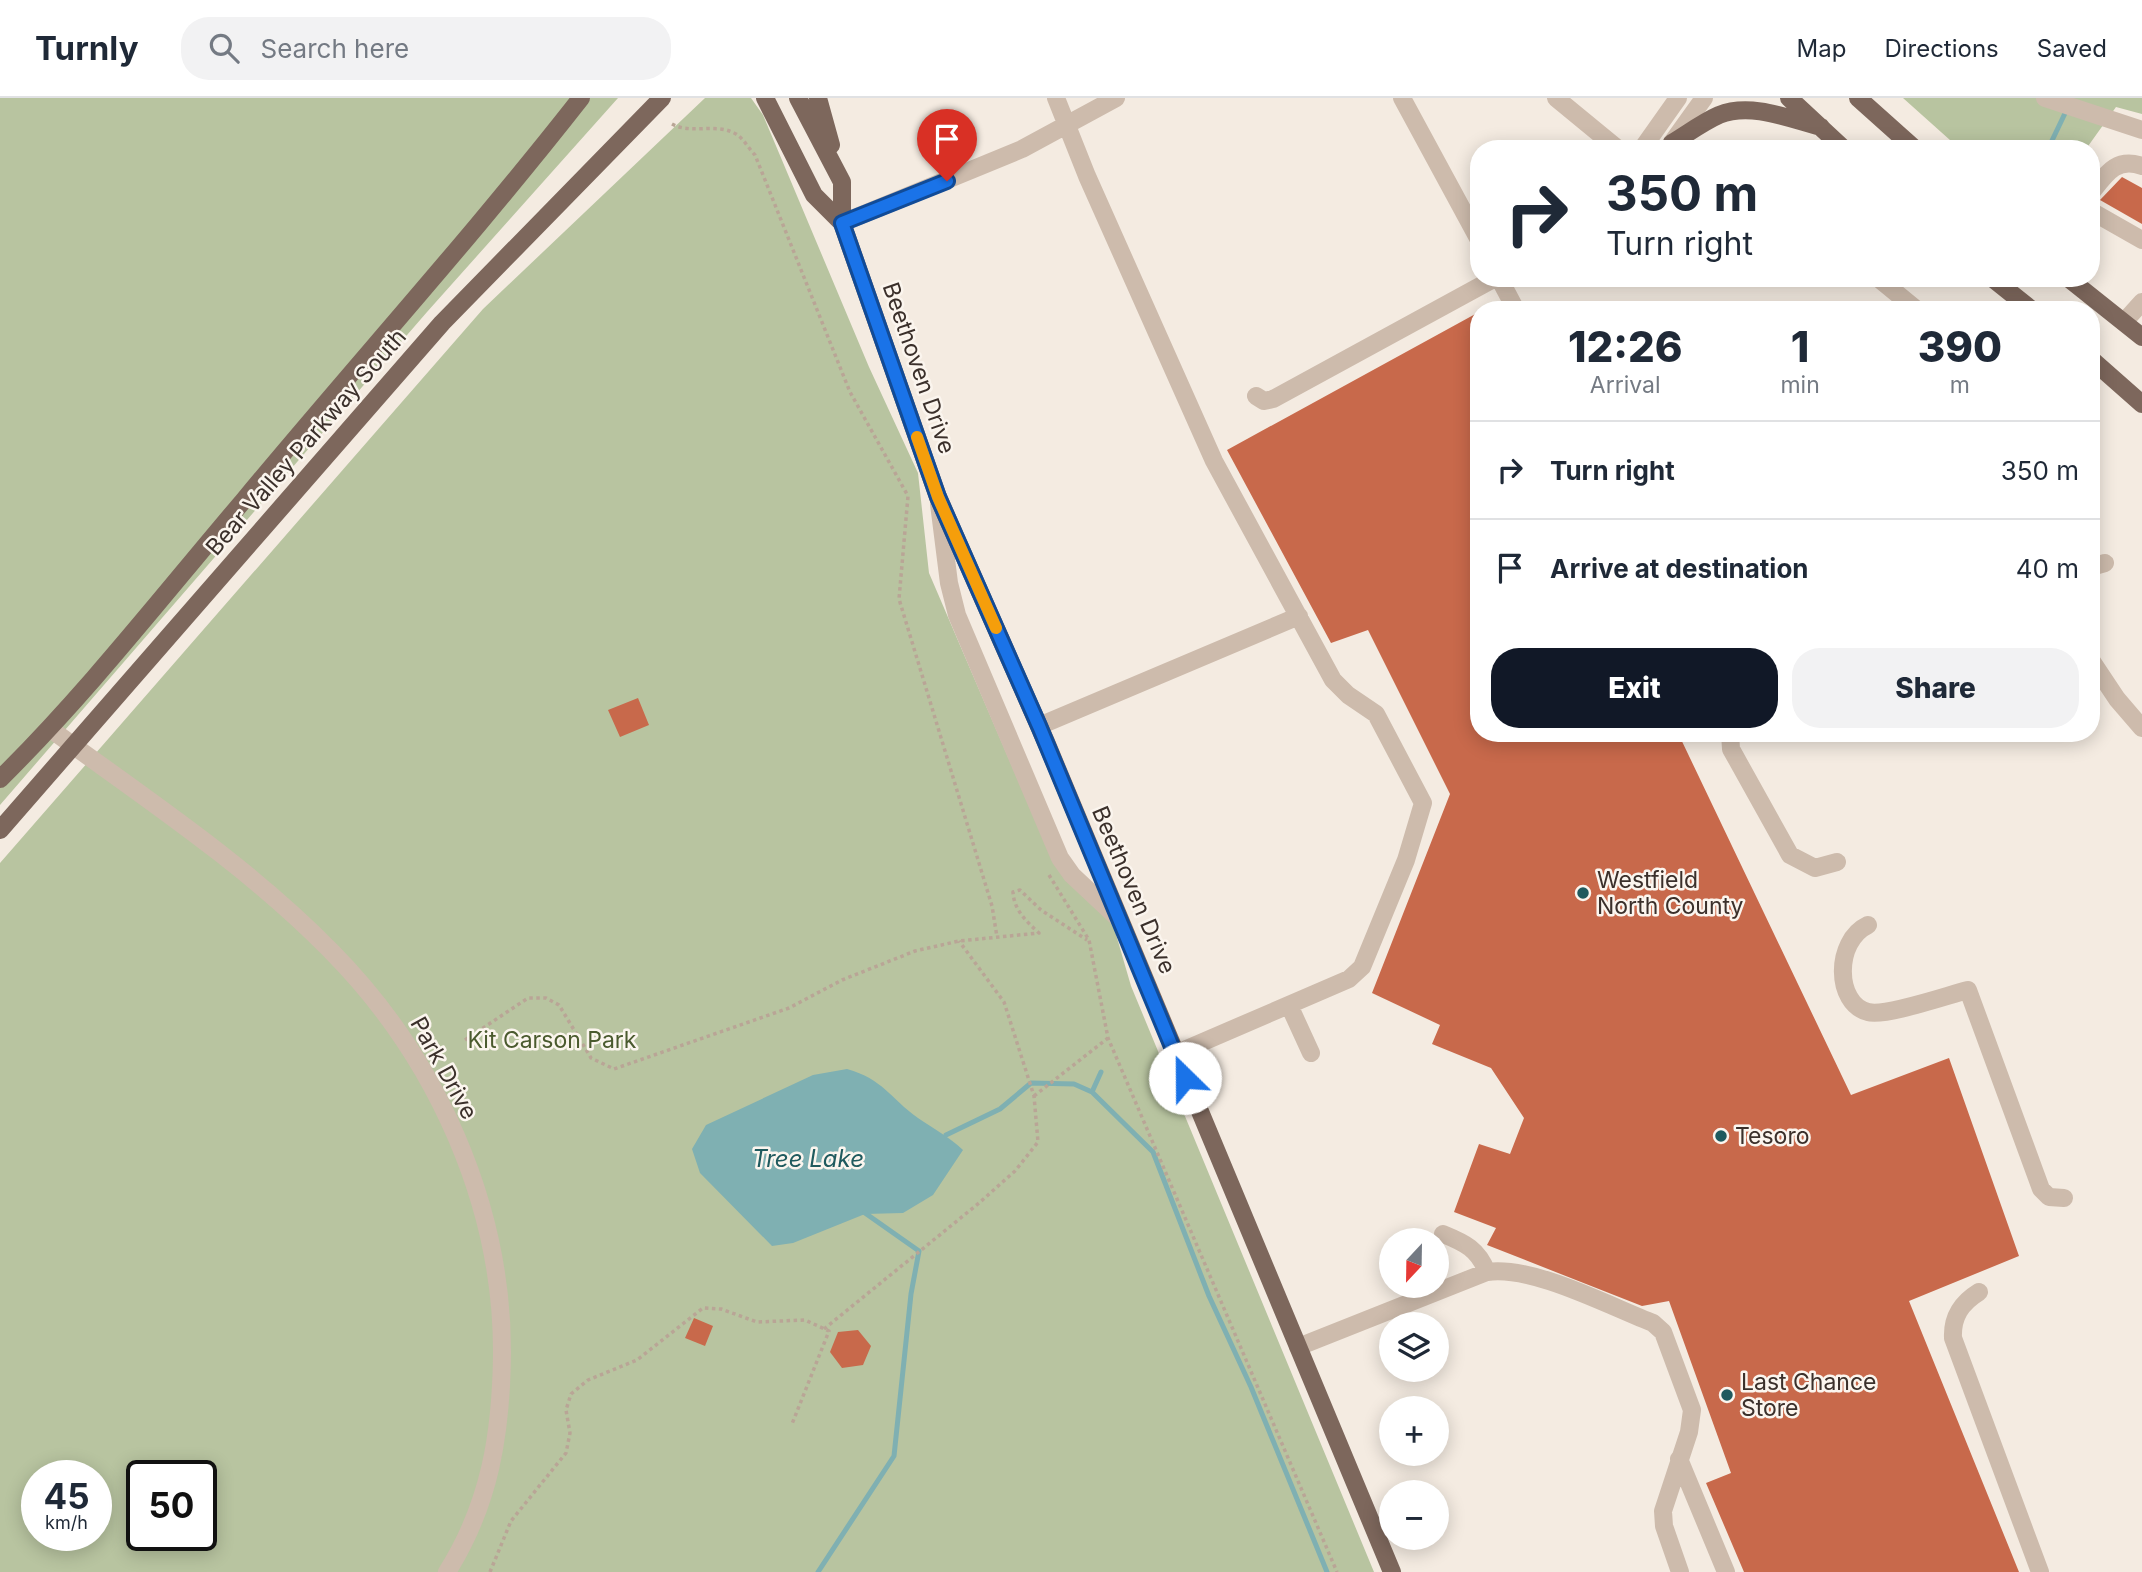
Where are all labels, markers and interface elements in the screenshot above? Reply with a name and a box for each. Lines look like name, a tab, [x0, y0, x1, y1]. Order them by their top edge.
search box	[181, 17, 671, 80]
text: Turnly	[35, 28, 139, 68]
icon: search	[205, 29, 243, 67]
text: Search here	[261, 33, 409, 64]
text: Map	[1797, 34, 1846, 63]
text: Directions	[1884, 34, 1999, 63]
text: Saved	[2037, 34, 2107, 63]
pin	[917, 109, 977, 181]
icon: arrive	[928, 120, 966, 158]
text: 350 m	[1606, 164, 1758, 223]
icon: right	[1491, 168, 1582, 259]
text: Turn right	[1606, 224, 1753, 263]
street label: Beethoven Drive	[877, 279, 961, 457]
text: 12:26	[1568, 321, 1683, 372]
text: 1	[1791, 321, 1809, 372]
text: 390	[1918, 321, 2002, 372]
street label: Bear Valley Parkway South	[200, 323, 412, 561]
text: Arrival	[1590, 371, 1661, 399]
text: min	[1780, 371, 1820, 399]
text: m	[1950, 371, 1970, 399]
icon: right	[1491, 451, 1529, 489]
text: Turn right	[1550, 455, 1675, 486]
text: 350 m	[2001, 455, 2079, 486]
icon: arrive	[1491, 549, 1529, 587]
text: Arrive at destination	[1550, 553, 1809, 584]
text: 40 m	[2016, 553, 2079, 584]
button: Exit	[1491, 648, 1778, 728]
button: Share	[1792, 648, 2079, 728]
street label: Beethoven Drive	[1086, 802, 1182, 978]
place label: Westfield North County	[1597, 866, 1743, 920]
marker: Westfield North County	[1575, 885, 1591, 901]
street label: Park Drive	[404, 1012, 484, 1124]
park label: Kit Carson Park	[468, 1026, 637, 1054]
position arrow	[1148, 1041, 1222, 1115]
place label: Tesoro	[1735, 1122, 1809, 1150]
marker: Tesoro	[1713, 1128, 1729, 1144]
water label: Tree Lake	[752, 1144, 864, 1173]
north arrow	[1379, 1228, 1449, 1298]
map controls	[1379, 1228, 1449, 1550]
button: layers	[1379, 1312, 1449, 1382]
place label: Last Chance Store	[1741, 1368, 1877, 1422]
marker: Last Chance Store	[1719, 1387, 1735, 1403]
button: +	[1379, 1396, 1449, 1466]
speed limit sign: 50	[126, 1460, 217, 1551]
text: 45	[43, 1475, 90, 1517]
button: −	[1379, 1480, 1449, 1550]
text: km/h	[45, 1512, 88, 1533]

